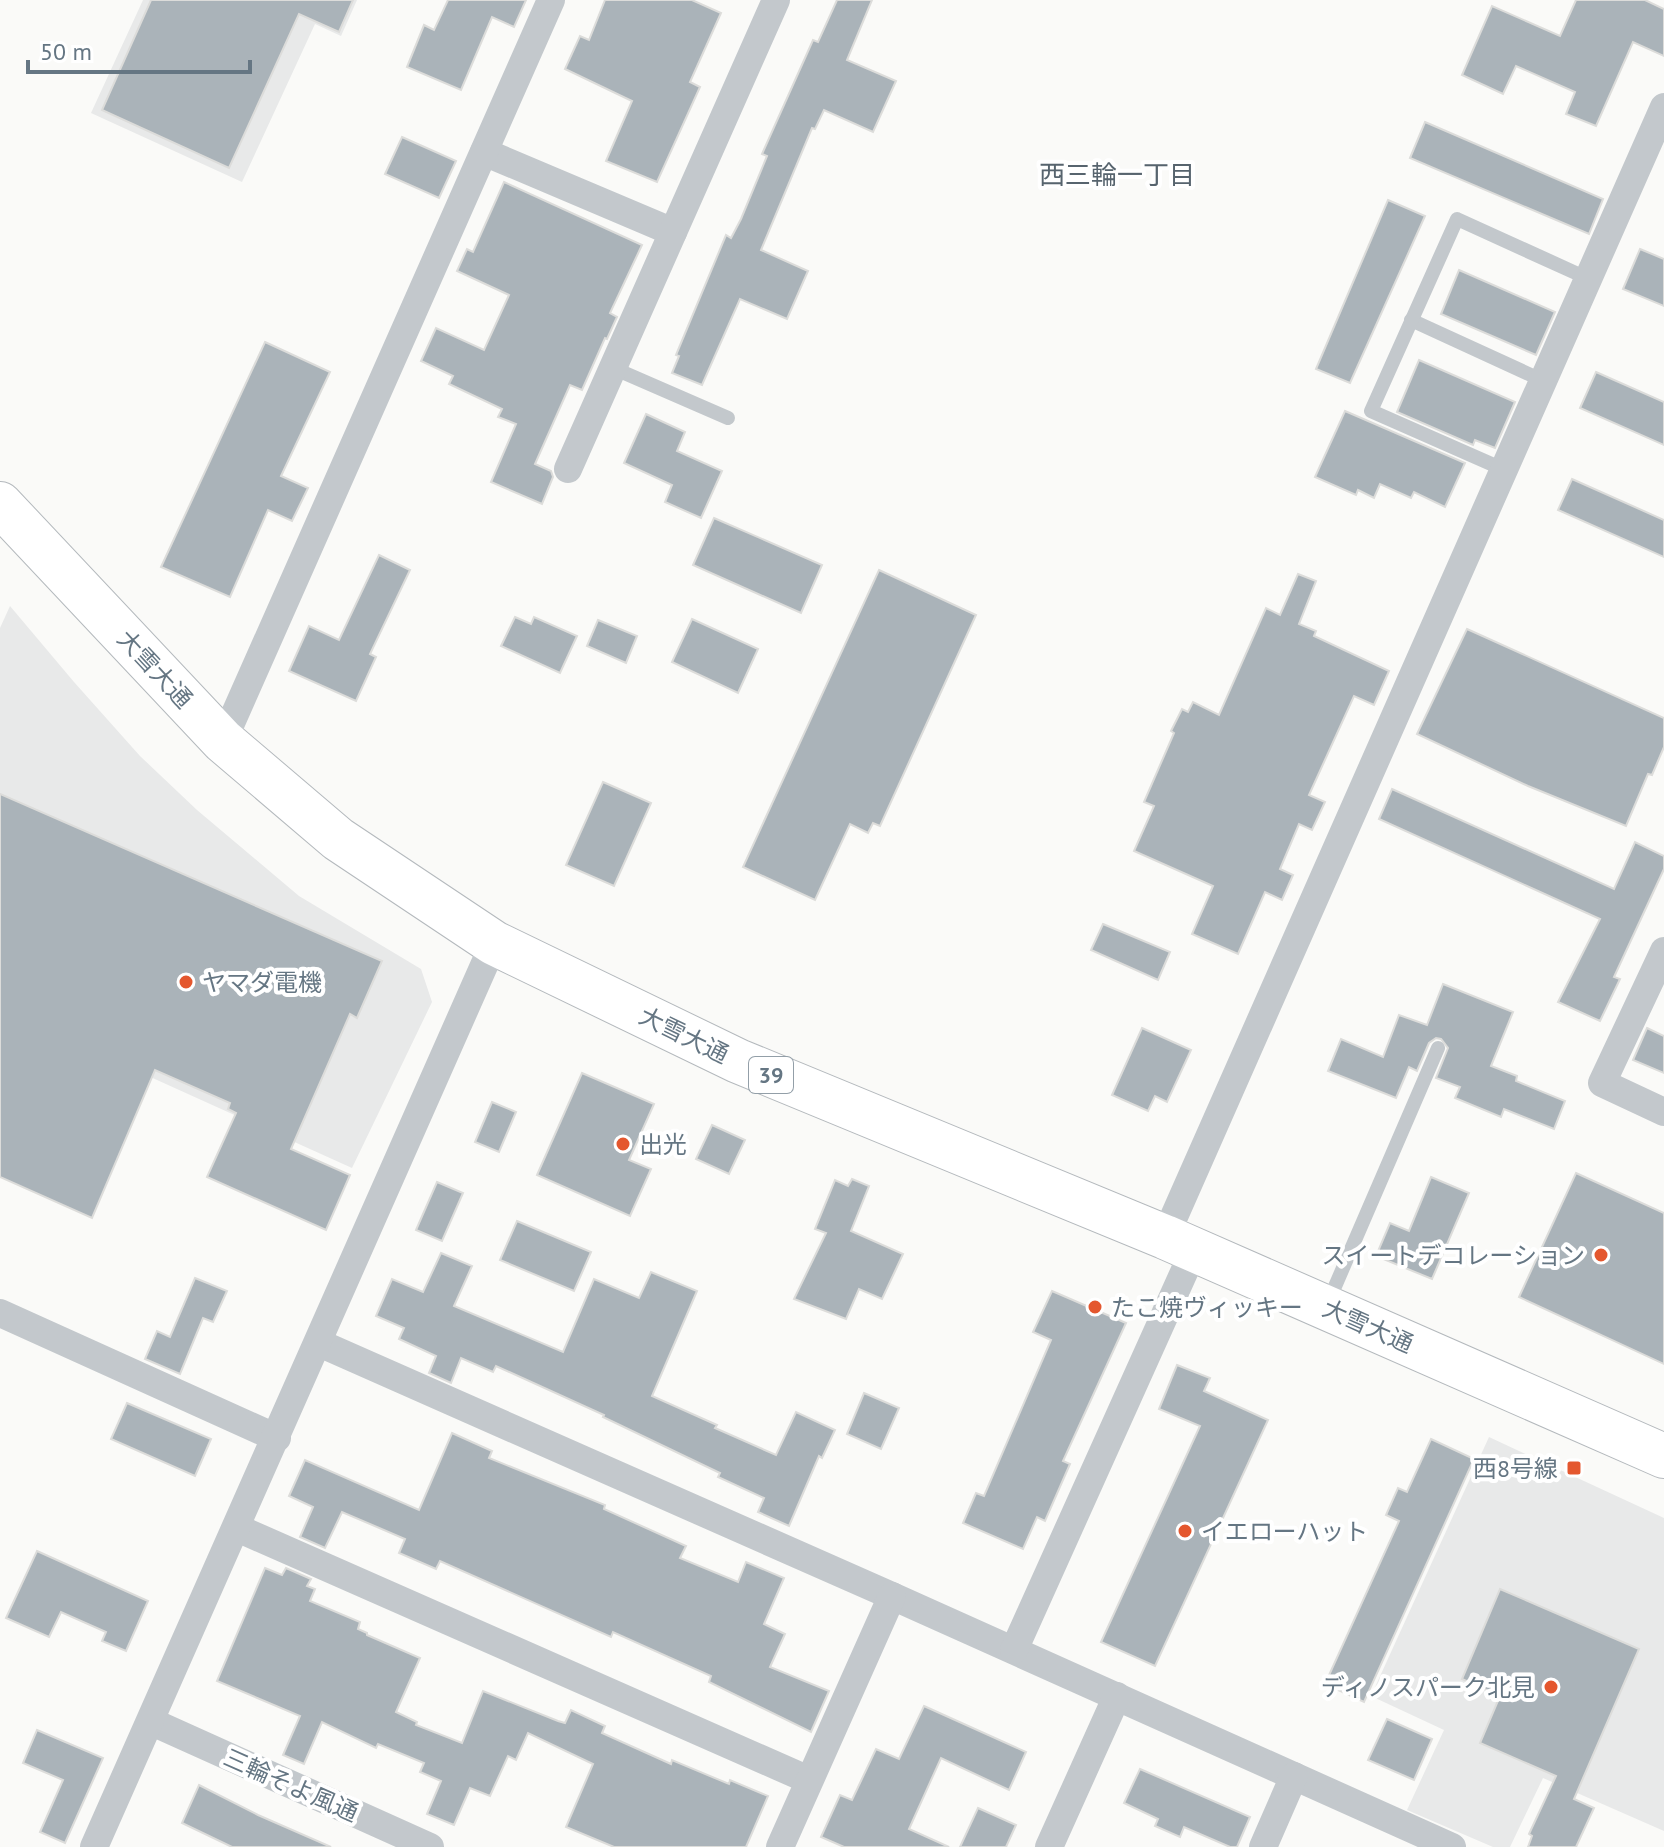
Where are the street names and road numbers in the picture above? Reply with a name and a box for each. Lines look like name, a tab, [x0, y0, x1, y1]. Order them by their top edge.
street label: 大雪大通	[111, 623, 199, 715]
street label: 大雪大通	[634, 1000, 734, 1070]
road number: 39	[749, 1057, 793, 1093]
street label: 大雪大通	[1318, 1292, 1418, 1360]
street label: 三輪そよ風通	[219, 1742, 363, 1828]

